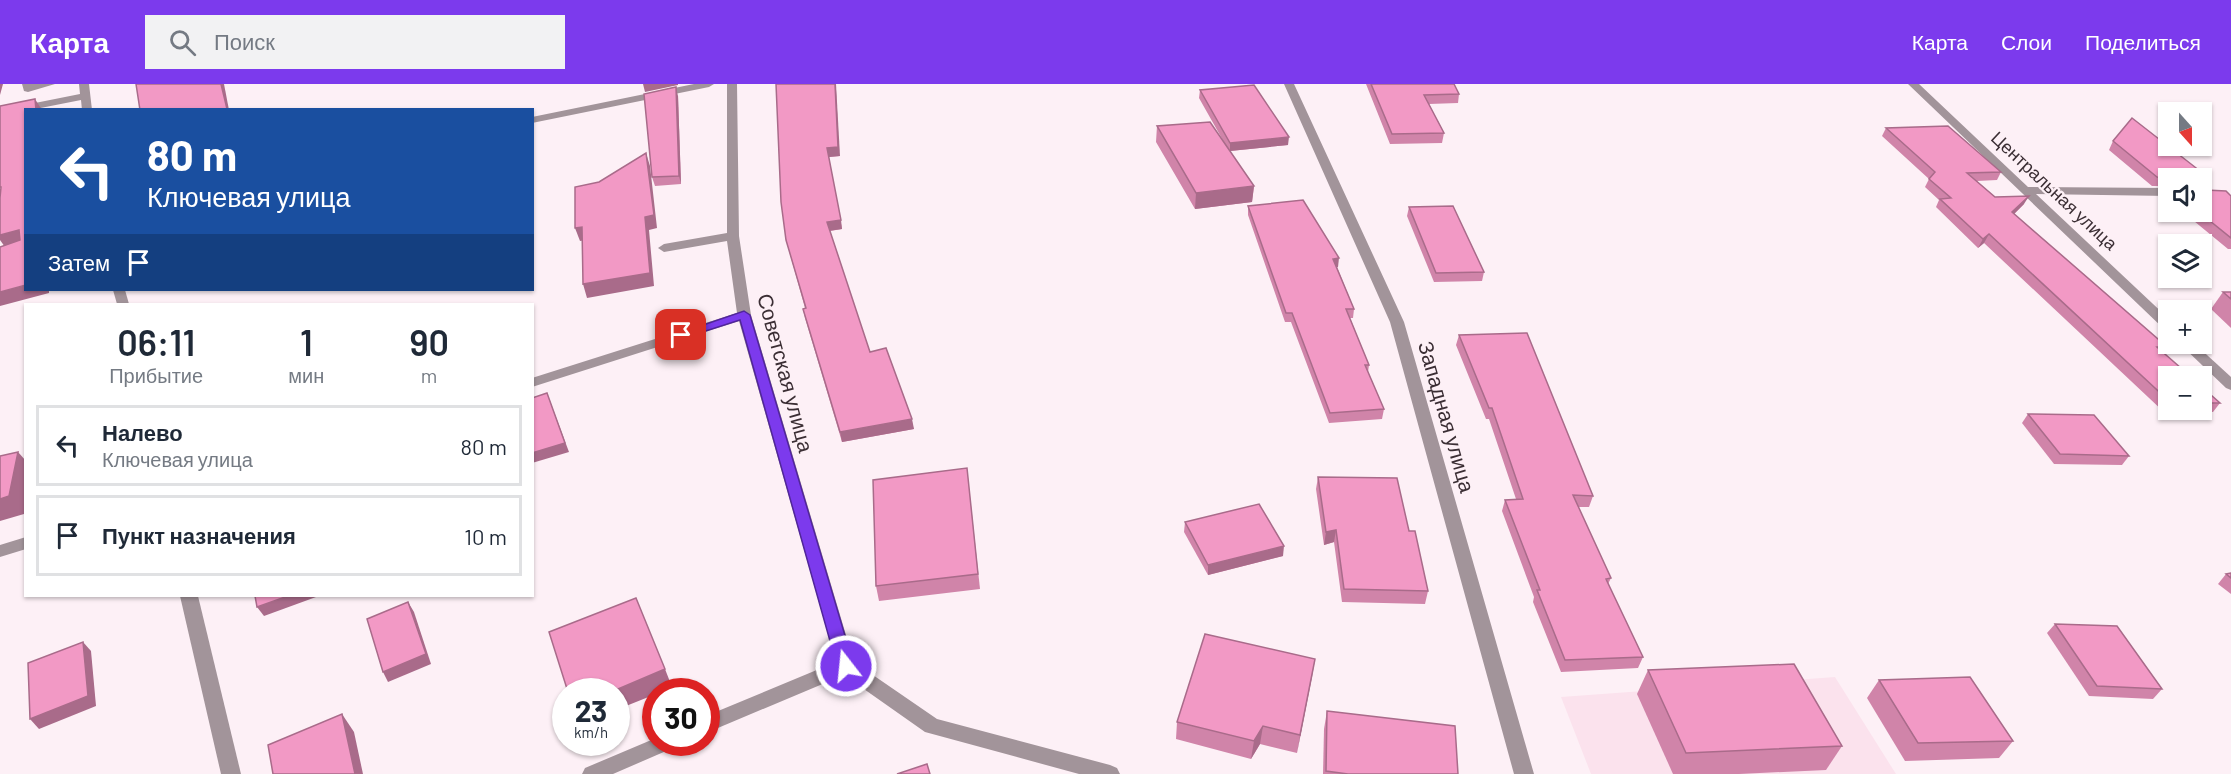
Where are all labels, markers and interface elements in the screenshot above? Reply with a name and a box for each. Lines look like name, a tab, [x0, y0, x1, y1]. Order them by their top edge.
search box	[145, 15, 565, 69]
text: Карта	[30, 25, 109, 59]
icon: search	[166, 26, 199, 59]
text: Поиск	[214, 28, 275, 54]
text: Карта	[1912, 29, 1968, 54]
text: Слои	[2001, 29, 2052, 54]
text: Поделиться	[2085, 29, 2201, 54]
north arrow	[2158, 102, 2212, 156]
map controls	[2158, 102, 2212, 420]
street label: Центральная улица	[1987, 126, 2123, 255]
text: 80 m	[147, 129, 237, 179]
icon: left	[48, 132, 126, 210]
button: sound	[2158, 168, 2212, 222]
text: Ключевая улица	[147, 180, 351, 212]
button: layers	[2158, 234, 2212, 288]
icon: arrive	[122, 246, 155, 279]
text: Затем	[48, 249, 110, 275]
street label: Советская улица	[753, 291, 820, 455]
button: +	[2158, 300, 2212, 354]
pin	[655, 309, 706, 360]
icon: arrive	[664, 318, 697, 351]
text: 06:11	[117, 320, 195, 363]
text: 1	[300, 320, 313, 363]
text: 90	[409, 320, 449, 363]
street label: Западная улица	[1414, 338, 1481, 495]
text: Прибытие	[109, 363, 203, 387]
text: мин	[288, 363, 324, 387]
text: m	[421, 363, 437, 387]
button: −	[2158, 366, 2212, 420]
text: Налево	[102, 419, 183, 445]
icon: left	[51, 429, 84, 462]
text: 80 m	[461, 433, 507, 459]
text: Ключевая улица	[102, 447, 253, 471]
icon: arrive	[51, 519, 84, 552]
text: Пункт назначения	[102, 522, 296, 548]
text: 10 m	[464, 523, 507, 549]
position arrow	[814, 634, 878, 698]
speed limit sign: 30	[642, 678, 720, 756]
text: 23	[575, 692, 607, 728]
text: km/h	[574, 723, 608, 741]

